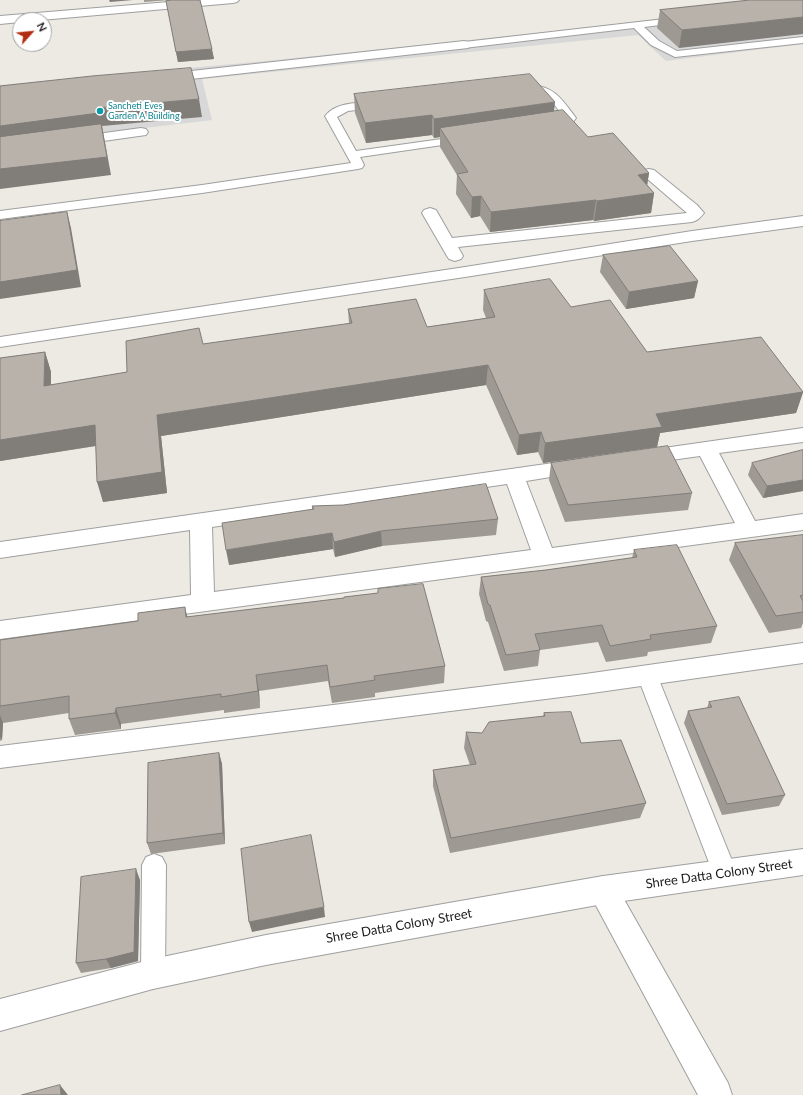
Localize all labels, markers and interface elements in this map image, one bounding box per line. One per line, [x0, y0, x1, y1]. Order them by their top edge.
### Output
north arrow [12, 12, 52, 52]
text: N [35, 20, 50, 34]
place label: Sancheti Eves Garden A Building [108, 101, 180, 122]
marker: Sancheti Eves Garden A Building [95, 106, 105, 116]
street label: Shree Datta Colony Street [645, 856, 793, 892]
street label: Shree Datta Colony Street [325, 905, 473, 947]

